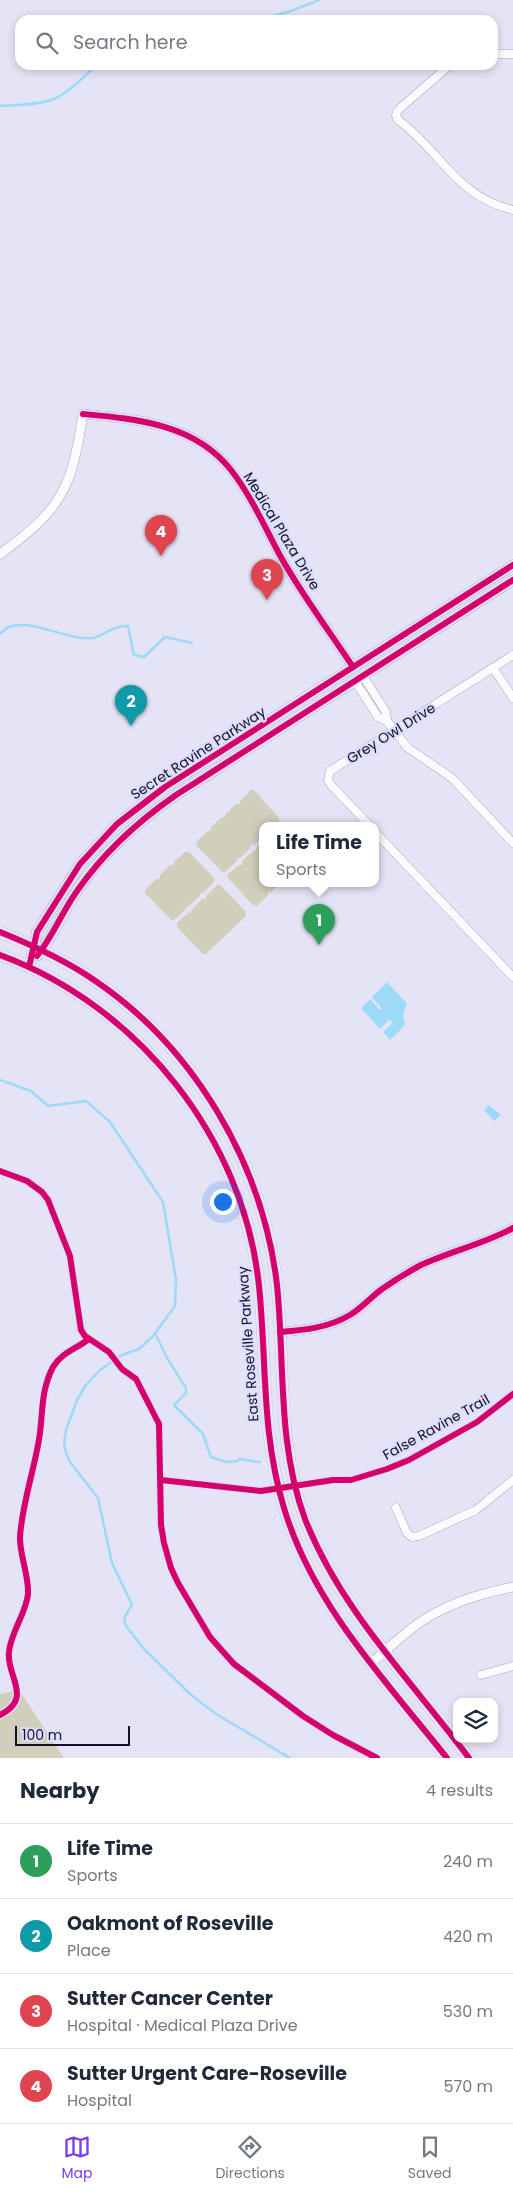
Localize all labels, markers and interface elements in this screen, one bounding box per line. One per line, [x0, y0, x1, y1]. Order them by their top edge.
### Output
search box [15, 15, 498, 70]
icon: search [33, 29, 61, 57]
text: Search here [73, 29, 187, 56]
street label: Medical Plaza Drive [239, 468, 325, 594]
pin: 4 [145, 515, 177, 556]
pin: 3 [251, 559, 283, 600]
pin: 2 [115, 685, 147, 726]
street label: Grey Owl Drive [343, 698, 439, 768]
street label: Secret Ravine Parkway [126, 702, 270, 804]
popup [259, 822, 379, 887]
text: Life Time [276, 829, 362, 856]
text: Sports [276, 858, 327, 881]
pin: 1 [303, 904, 335, 945]
your location [210, 1189, 236, 1215]
street label: East Roseville Parkway [233, 1266, 263, 1422]
street label: False Ravine Trail [379, 1389, 493, 1465]
map controls [453, 1698, 498, 1743]
button: layers [453, 1698, 498, 1743]
scale bar [15, 1723, 130, 1746]
text: 100 m [22, 1725, 62, 1745]
text: Nearby [20, 1776, 100, 1805]
text: 4 results [426, 1779, 493, 1802]
text: Life Time [67, 1835, 153, 1862]
text: 1 [33, 1850, 39, 1873]
text: 240 m [443, 1850, 493, 1873]
text: Sports [67, 1864, 118, 1887]
text: Oakmont of Roseville [67, 1910, 274, 1937]
text: 2 [31, 1925, 41, 1948]
text: 420 m [443, 1925, 493, 1948]
text: Place [67, 1939, 111, 1962]
text: Sutter Cancer Center [67, 1985, 273, 2012]
text: 3 [31, 2000, 41, 2023]
text: 530 m [443, 2000, 493, 2023]
text: Hospital · Medical Plaza Drive [67, 2014, 298, 2037]
text: Sutter Urgent Care-Roseville [67, 2060, 347, 2087]
text: 4 [31, 2075, 41, 2098]
text: 570 m [443, 2075, 493, 2098]
text: Hospital [67, 2089, 132, 2112]
tab: Map [61, 2133, 92, 2184]
tab: Directions [215, 2133, 285, 2184]
tab: Saved [408, 2133, 452, 2184]

